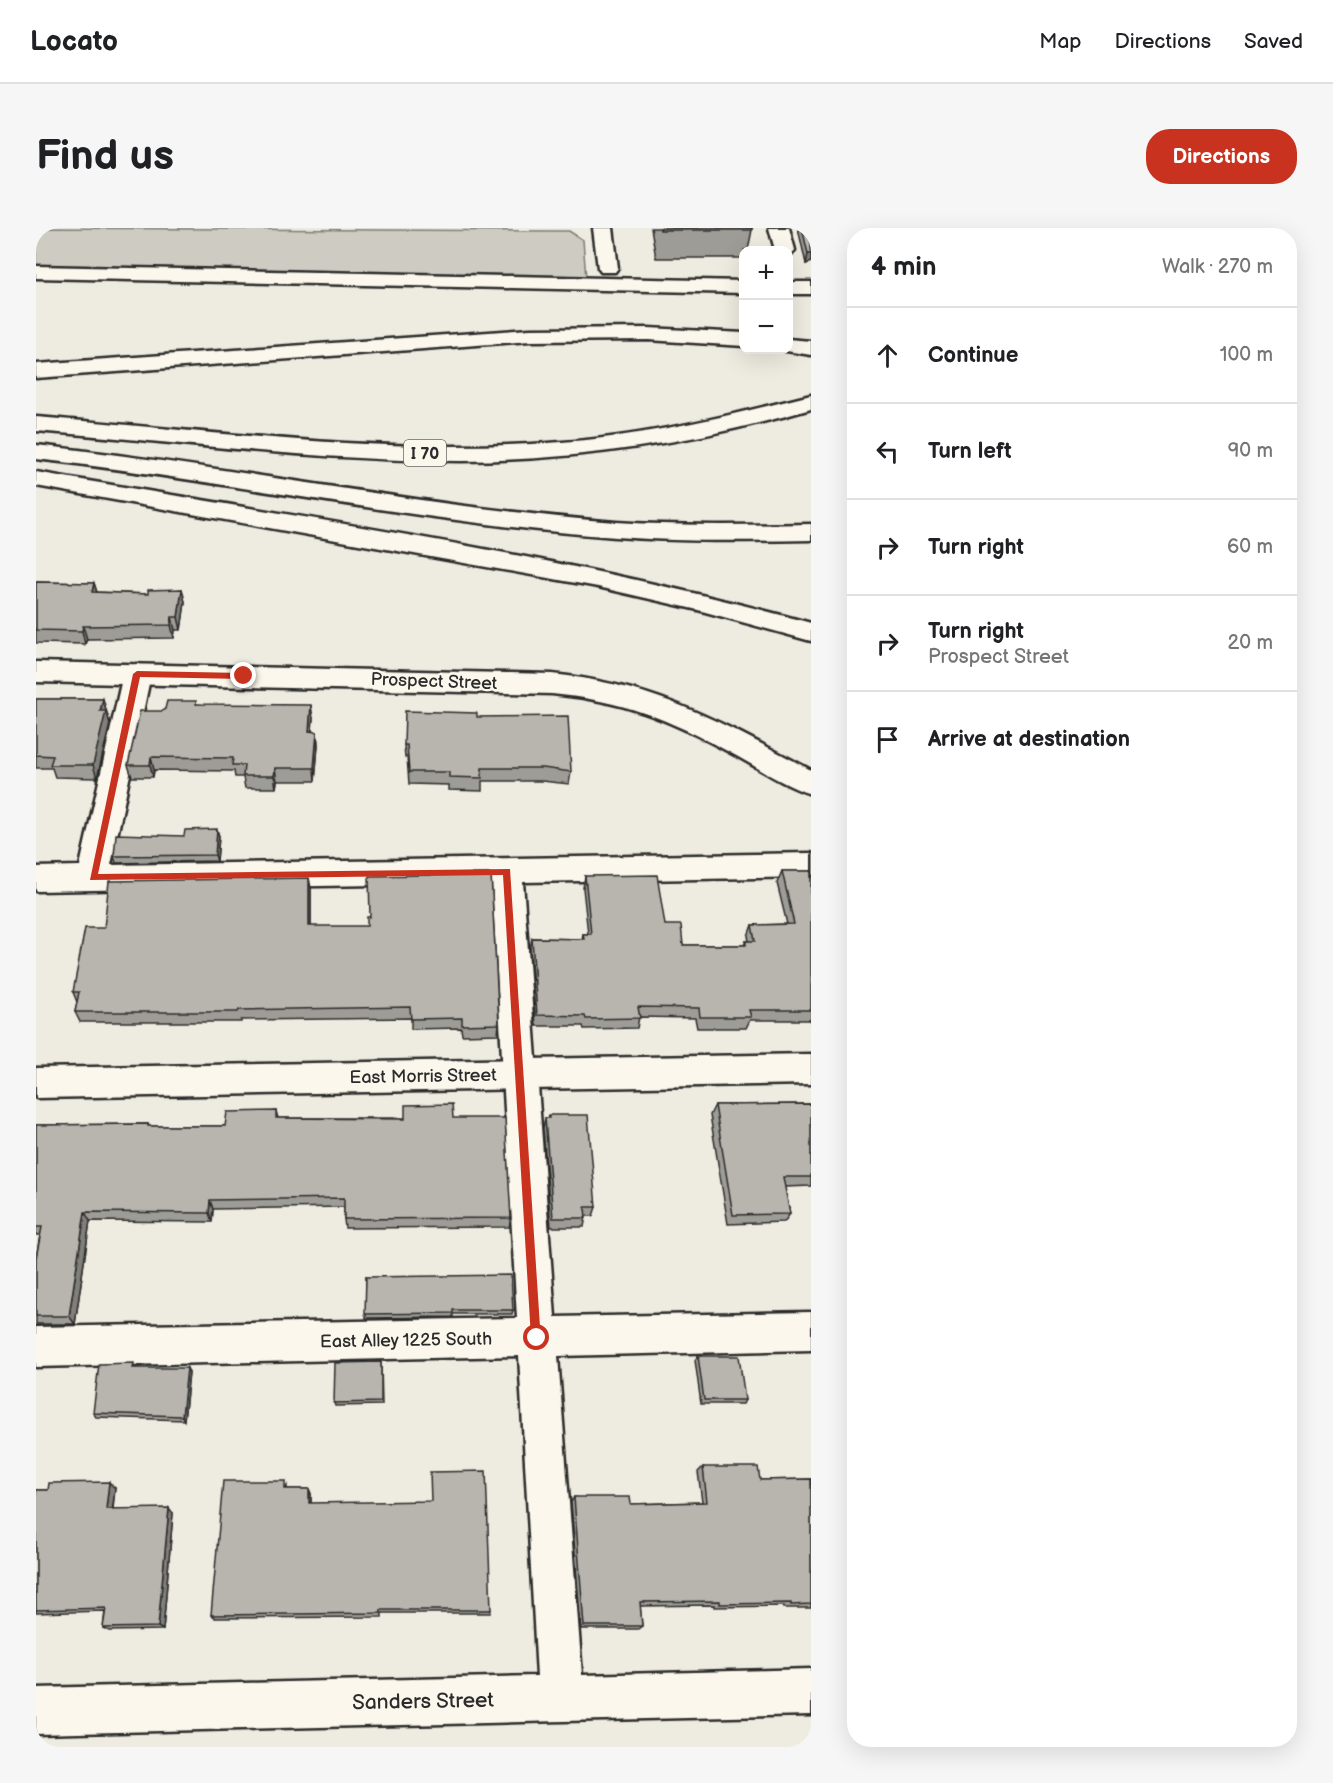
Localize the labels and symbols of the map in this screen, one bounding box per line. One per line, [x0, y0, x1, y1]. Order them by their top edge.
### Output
road number: I 70 [404, 440, 446, 466]
route end [230, 662, 256, 688]
street label: Prospect Street [370, 669, 498, 694]
street label: East Morris Street [349, 1065, 497, 1088]
route start [523, 1324, 549, 1350]
street label: East Alley 1225 South [320, 1328, 492, 1352]
street label: Sanders Street [352, 1688, 495, 1715]

